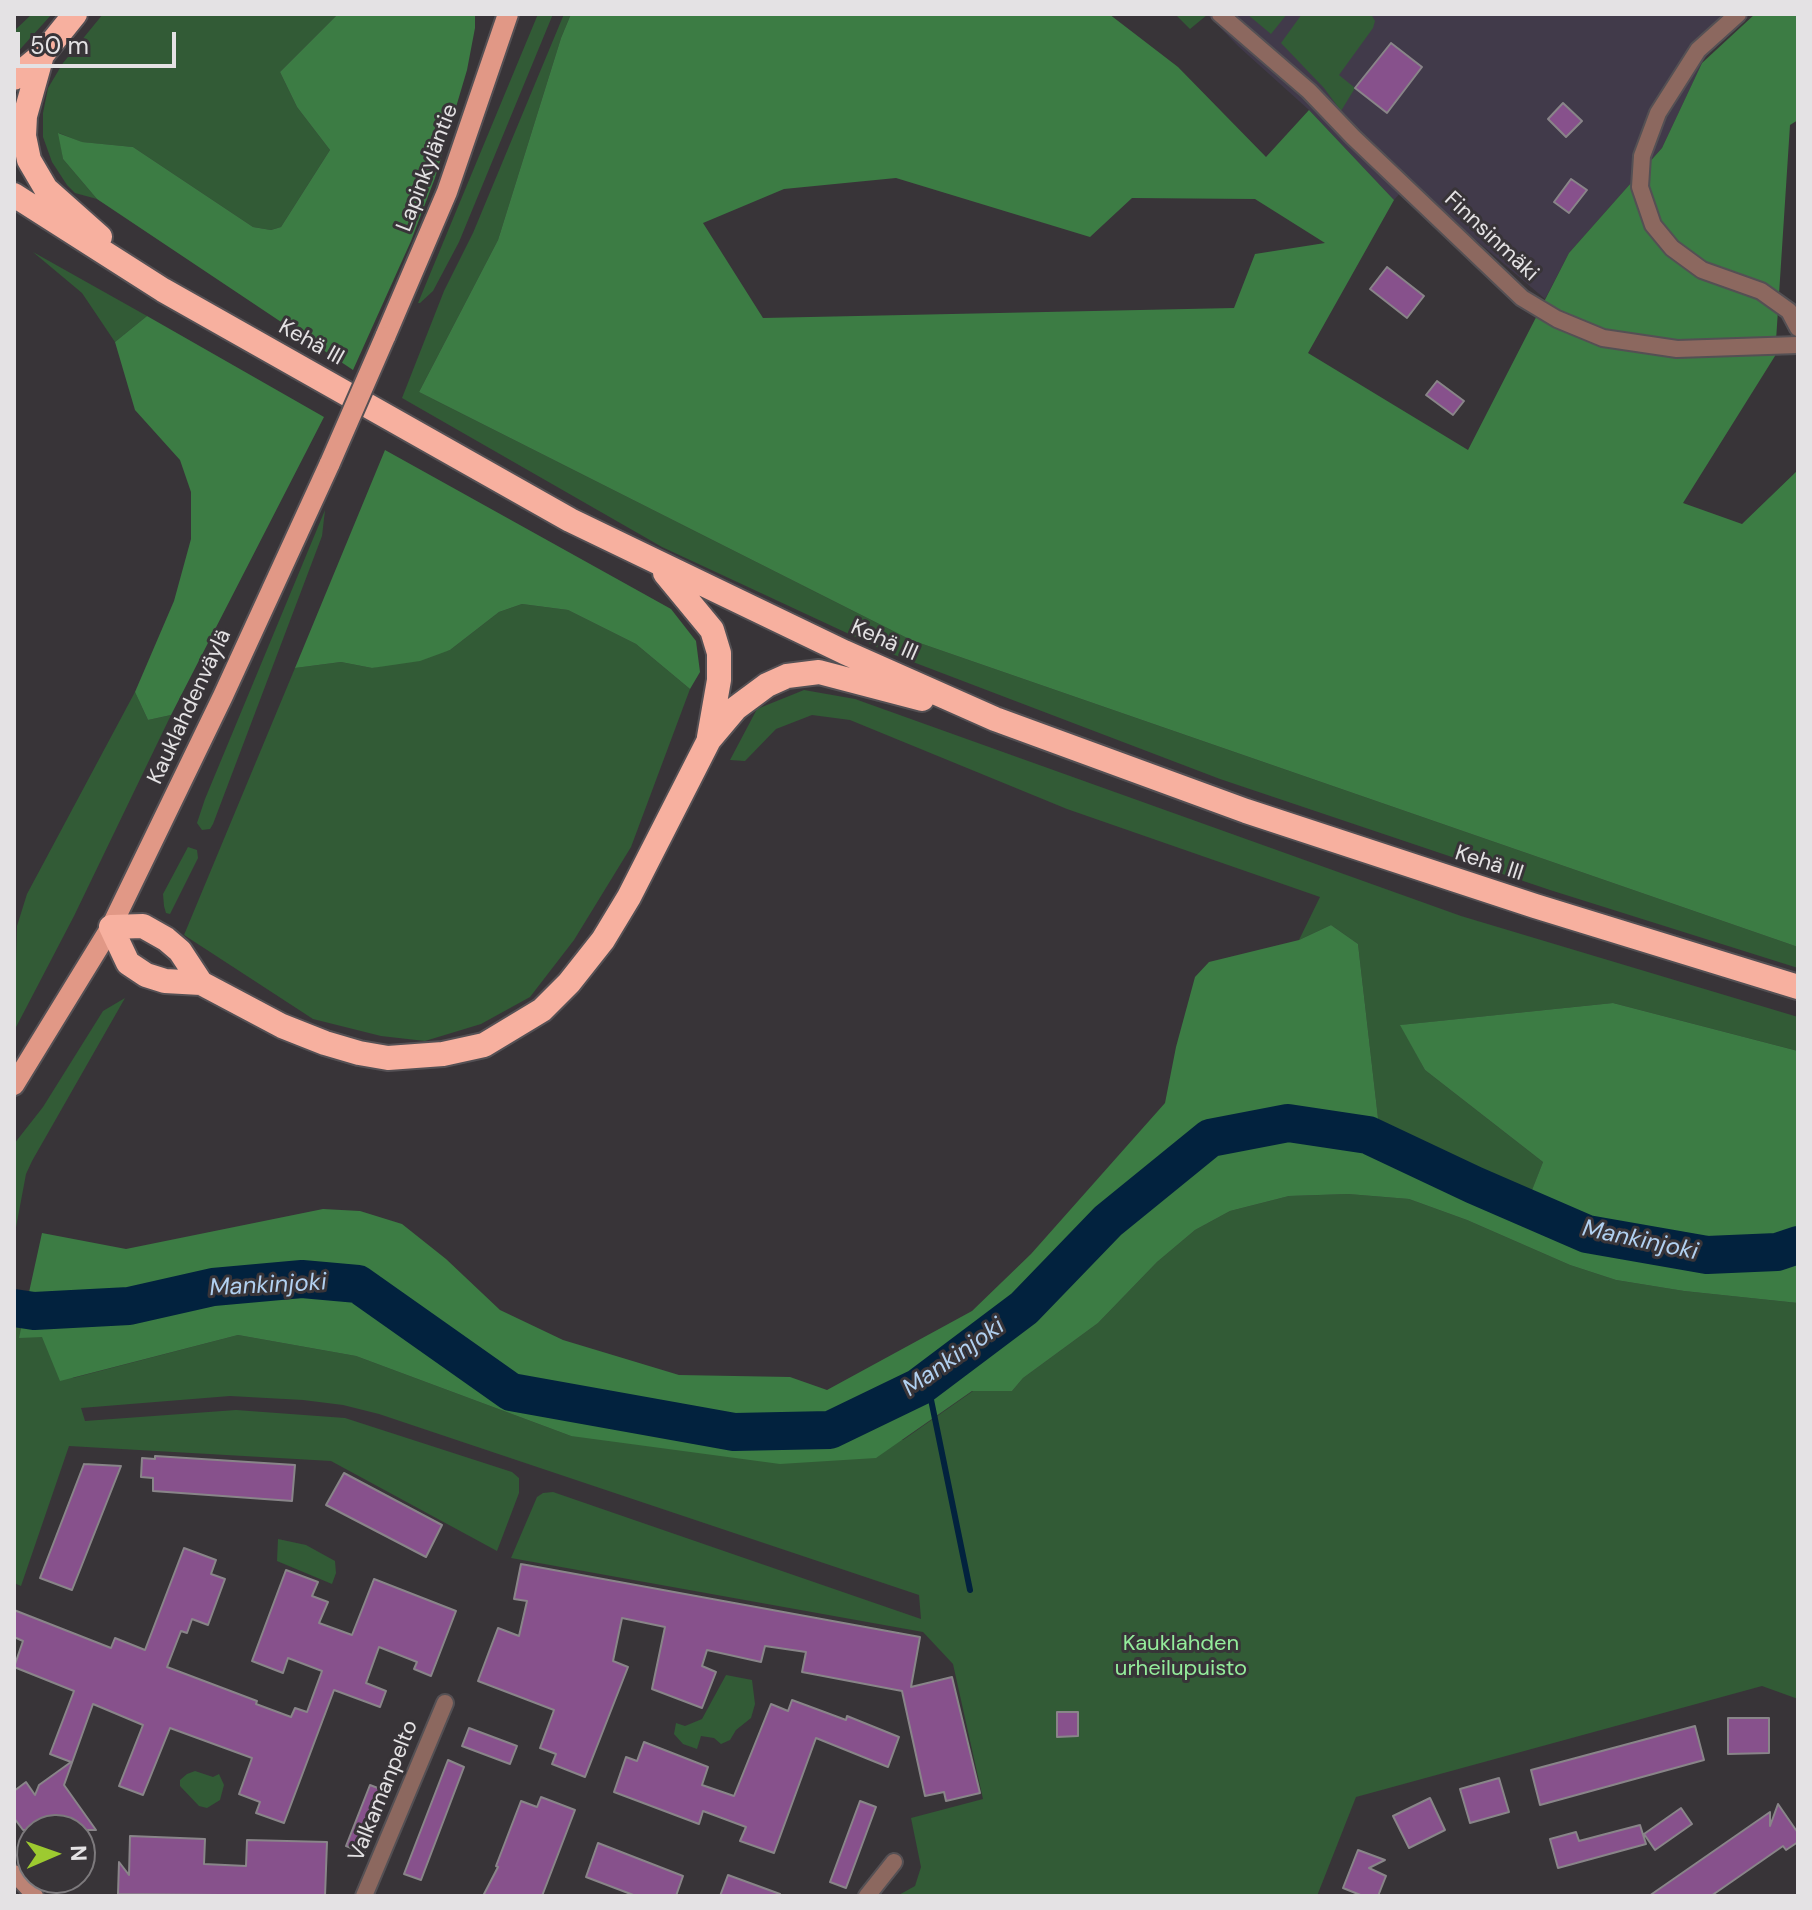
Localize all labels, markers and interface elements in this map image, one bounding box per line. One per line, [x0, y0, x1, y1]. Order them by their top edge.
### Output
scale bar [20, 16, 180, 66]
text: 50 m [30, 30, 89, 61]
street label: Lapinkyläntie [392, 101, 464, 235]
street label: Finnsinmäki [1438, 187, 1544, 287]
street label: Kehä III [274, 314, 348, 372]
street label: Kehä III [846, 615, 922, 667]
street label: Kauklahdenväylä [143, 625, 237, 789]
street label: Kehä III [1451, 841, 1527, 887]
water label: Mankinjoki [1580, 1215, 1700, 1267]
water label: Mankinjoki [209, 1269, 327, 1303]
water label: Mankinjoki [898, 1313, 1010, 1403]
park label: Kauklahden urheilupuisto [1115, 1631, 1247, 1682]
street label: Valkamanpelto [344, 1716, 424, 1866]
north arrow [16, 1814, 96, 1894]
text: N [64, 1845, 93, 1862]

